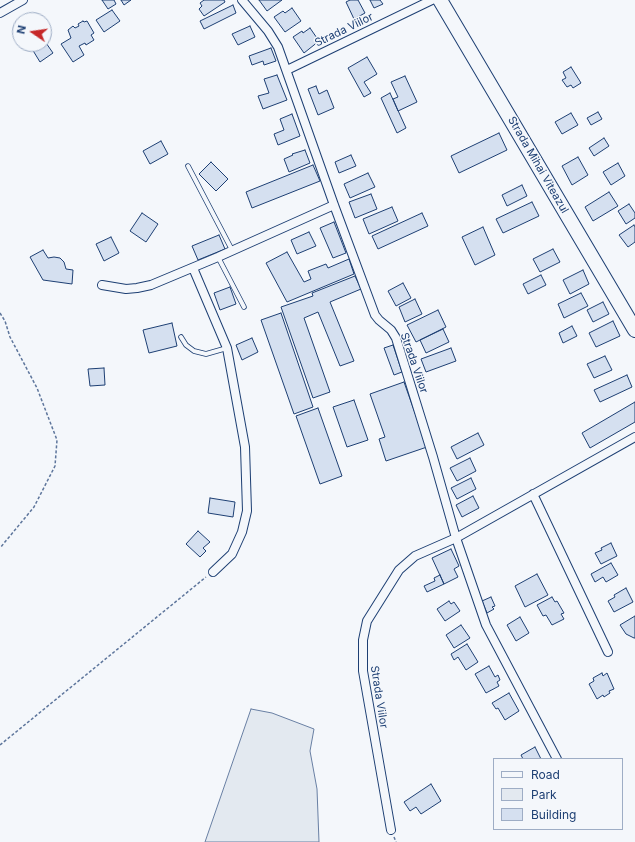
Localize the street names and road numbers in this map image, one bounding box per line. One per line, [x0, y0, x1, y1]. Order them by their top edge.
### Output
street label: Strada Viilor [313, 10, 375, 50]
street label: Strada Mihai Viteazul [505, 114, 571, 216]
street label: Strada Viilor [397, 331, 431, 395]
street label: Strada Viilor [368, 665, 390, 729]

